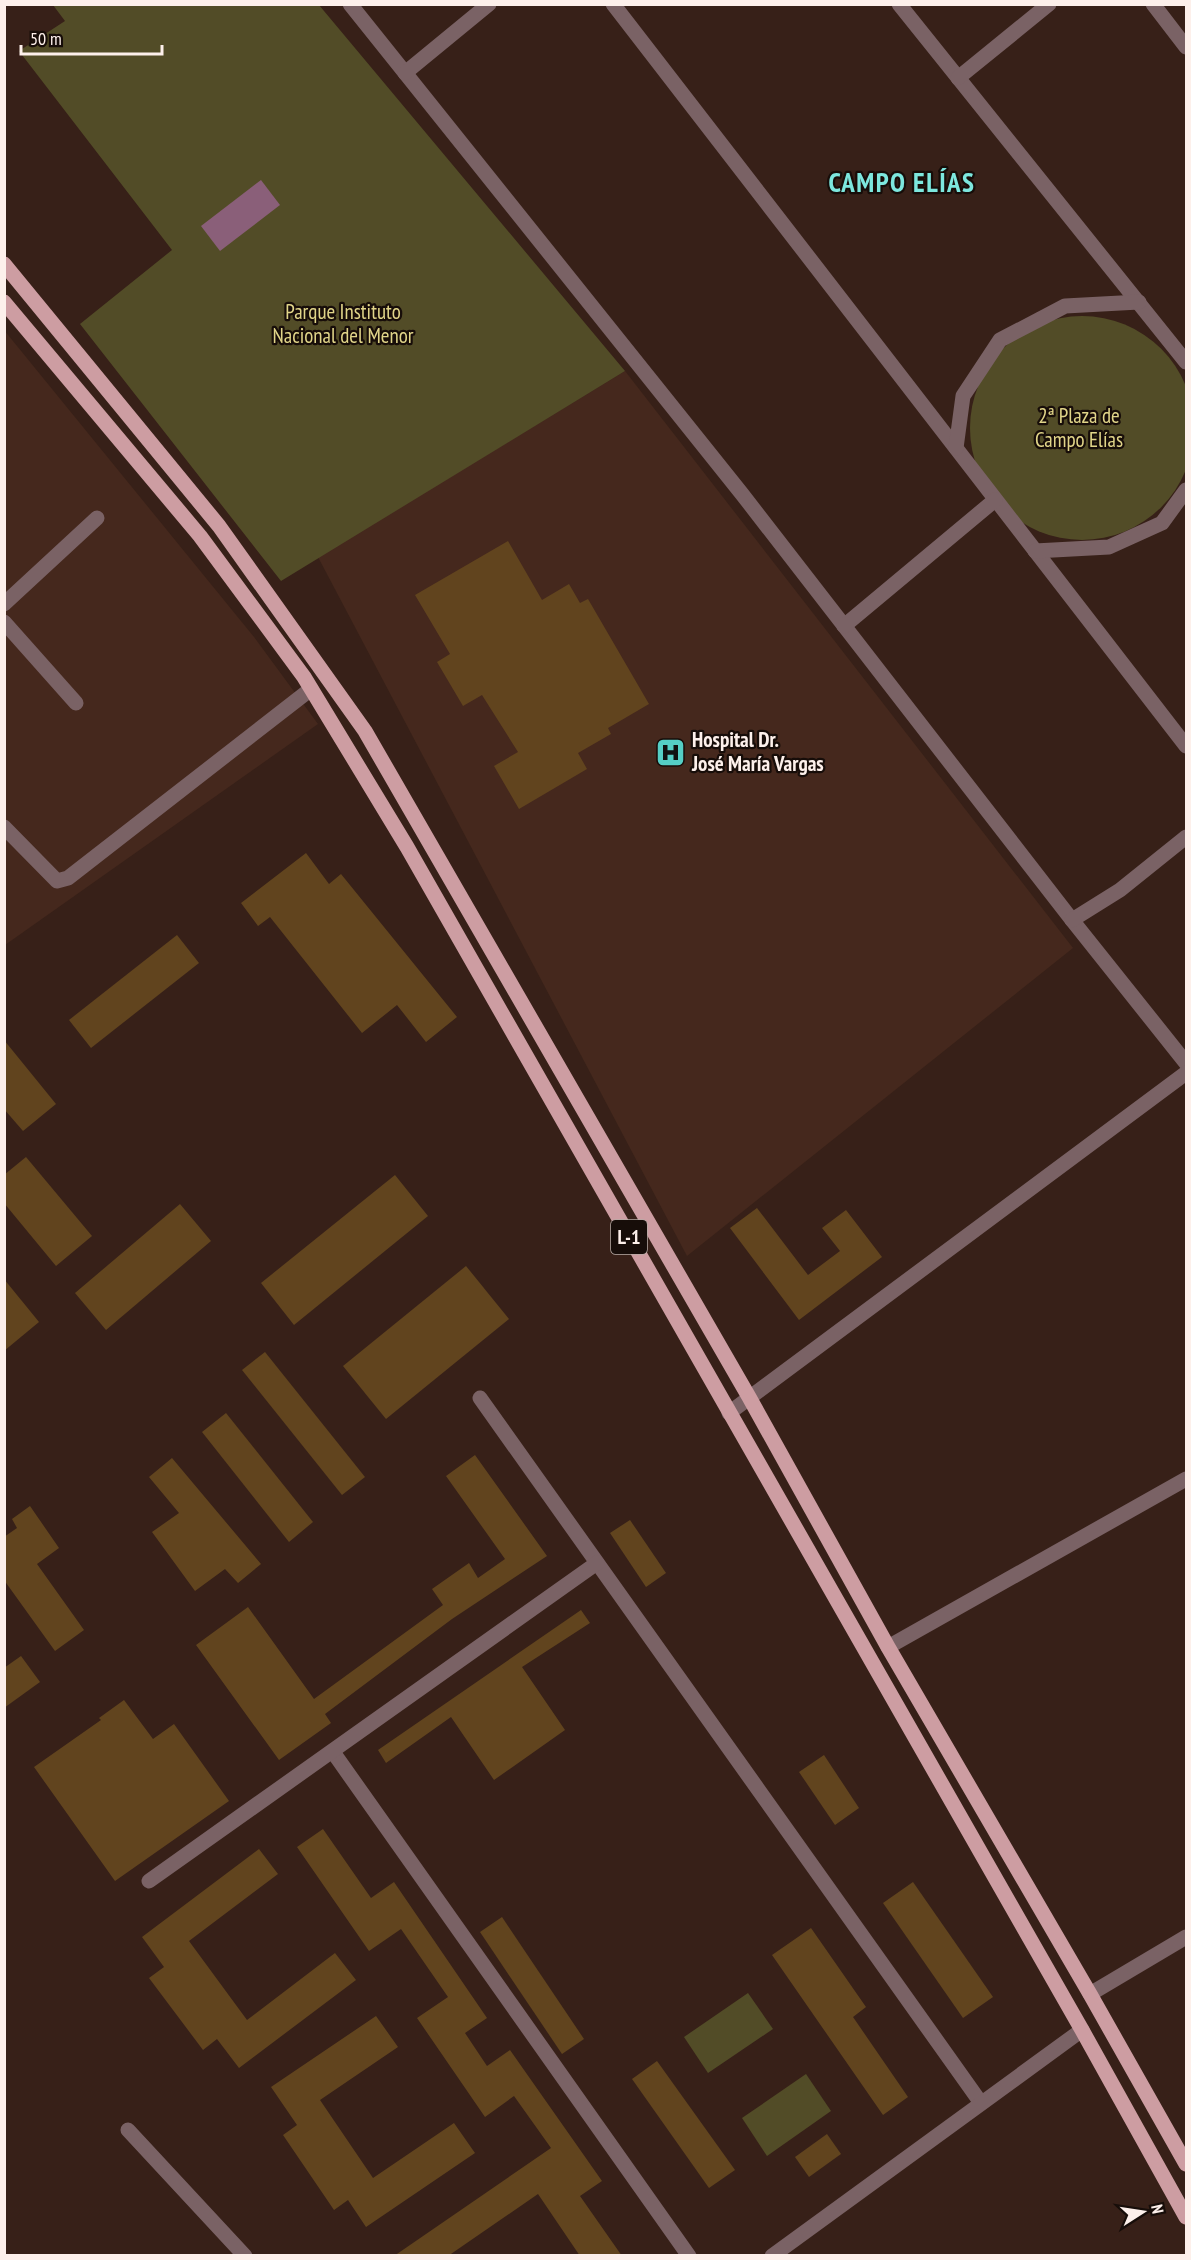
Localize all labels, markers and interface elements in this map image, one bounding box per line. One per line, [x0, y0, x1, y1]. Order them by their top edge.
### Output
scale bar [21, 18, 162, 56]
text: 50 m [30, 27, 62, 50]
district label: CAMPO ELÍAS [829, 165, 975, 199]
park label: Parque Instituto Nacional del Menor [273, 298, 414, 349]
park label: 2ª Plaza de Campo Elías [1035, 402, 1123, 453]
place label: Hospital Dr. José María Vargas [691, 726, 824, 777]
hospital icon: Hospital Dr. José María Vargas [655, 736, 687, 768]
road number: L-1 [611, 1220, 647, 1254]
north arrow [1113, 2182, 1173, 2242]
text: N [1147, 2203, 1168, 2215]

